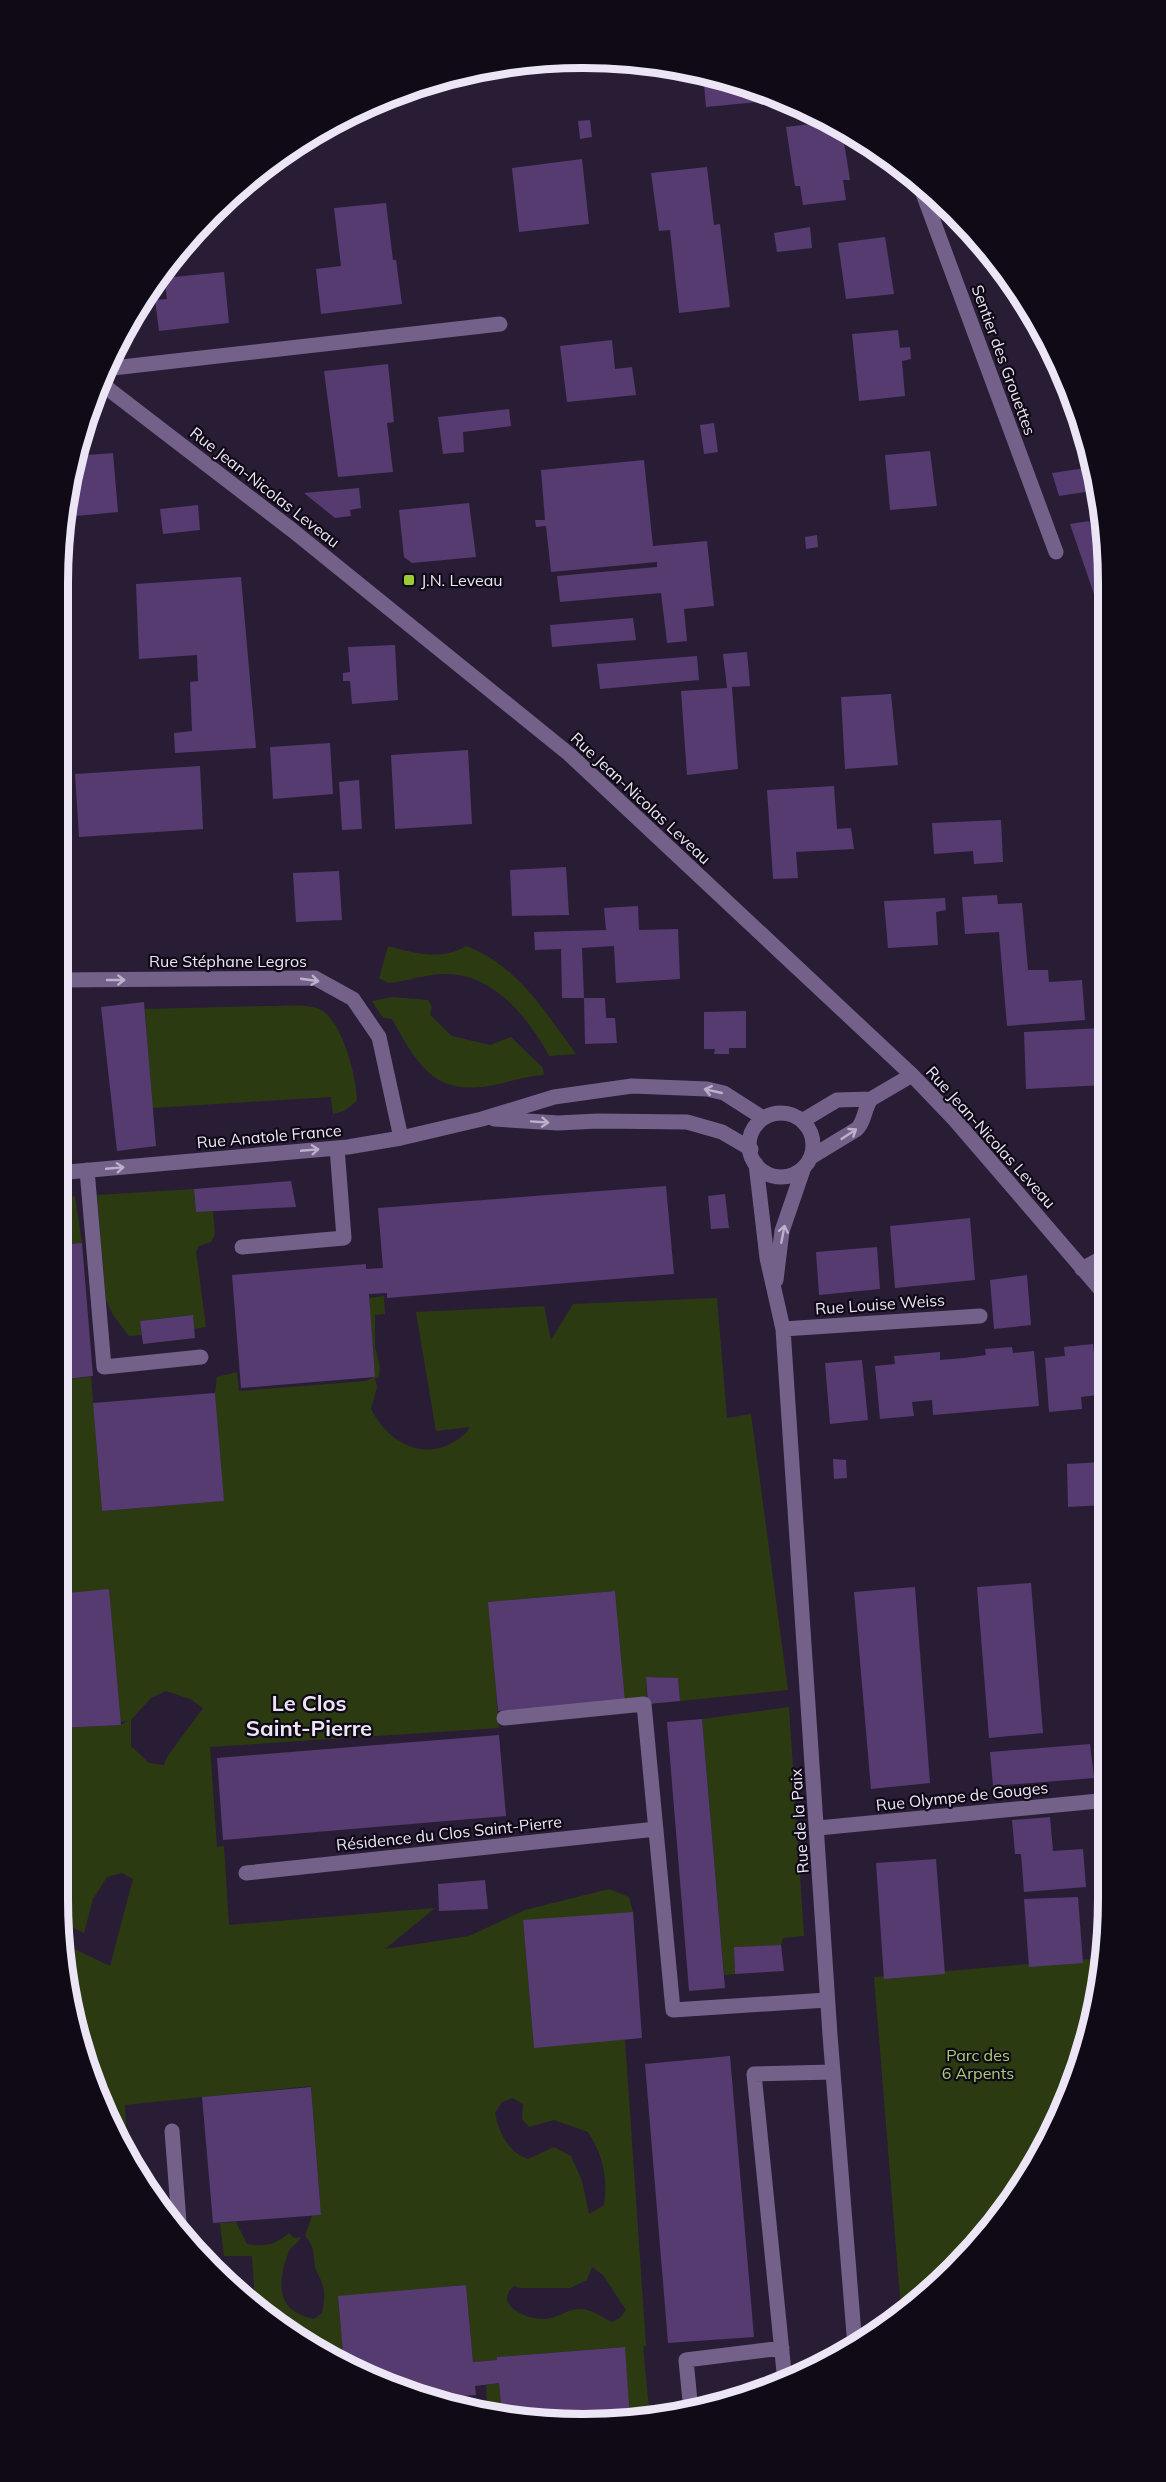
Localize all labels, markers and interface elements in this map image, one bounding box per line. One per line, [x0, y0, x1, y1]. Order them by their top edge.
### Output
street label: Sentier des Grouettes [967, 282, 1041, 438]
street label: Rue Jean-Nicolas Leveau [186, 422, 344, 552]
place label: J.N. Leveau [421, 570, 503, 590]
marker: J.N. Leveau [402, 573, 416, 587]
street label: Rue Jean-Nicolas Leveau [567, 728, 715, 868]
street label: Rue Stéphane Legros [149, 951, 307, 971]
one-way arrow [105, 974, 125, 986]
one-way arrow [300, 974, 319, 985]
street label: Rue Jean-Nicolas Leveau [922, 1062, 1060, 1212]
one-way arrow [703, 1084, 722, 1096]
one-way arrow [530, 1117, 550, 1128]
street label: Rue Anatole France [196, 1120, 342, 1152]
one-way arrow [840, 1128, 857, 1140]
one-way arrow [299, 1144, 319, 1155]
one-way arrow [105, 1162, 125, 1173]
one-way arrow [777, 1225, 788, 1245]
street label: Rue Louise Weiss [814, 1289, 946, 1319]
district label: Le Clos Saint-Pierre [246, 1689, 372, 1742]
street label: Rue de la Paix [785, 1767, 813, 1874]
street label: Rue Olympe de Gouges [875, 1777, 1049, 1815]
street label: Résidence du Clos Saint-Pierre [335, 1811, 563, 1855]
park label: Parc des 6 Arpents [942, 2045, 1014, 2083]

